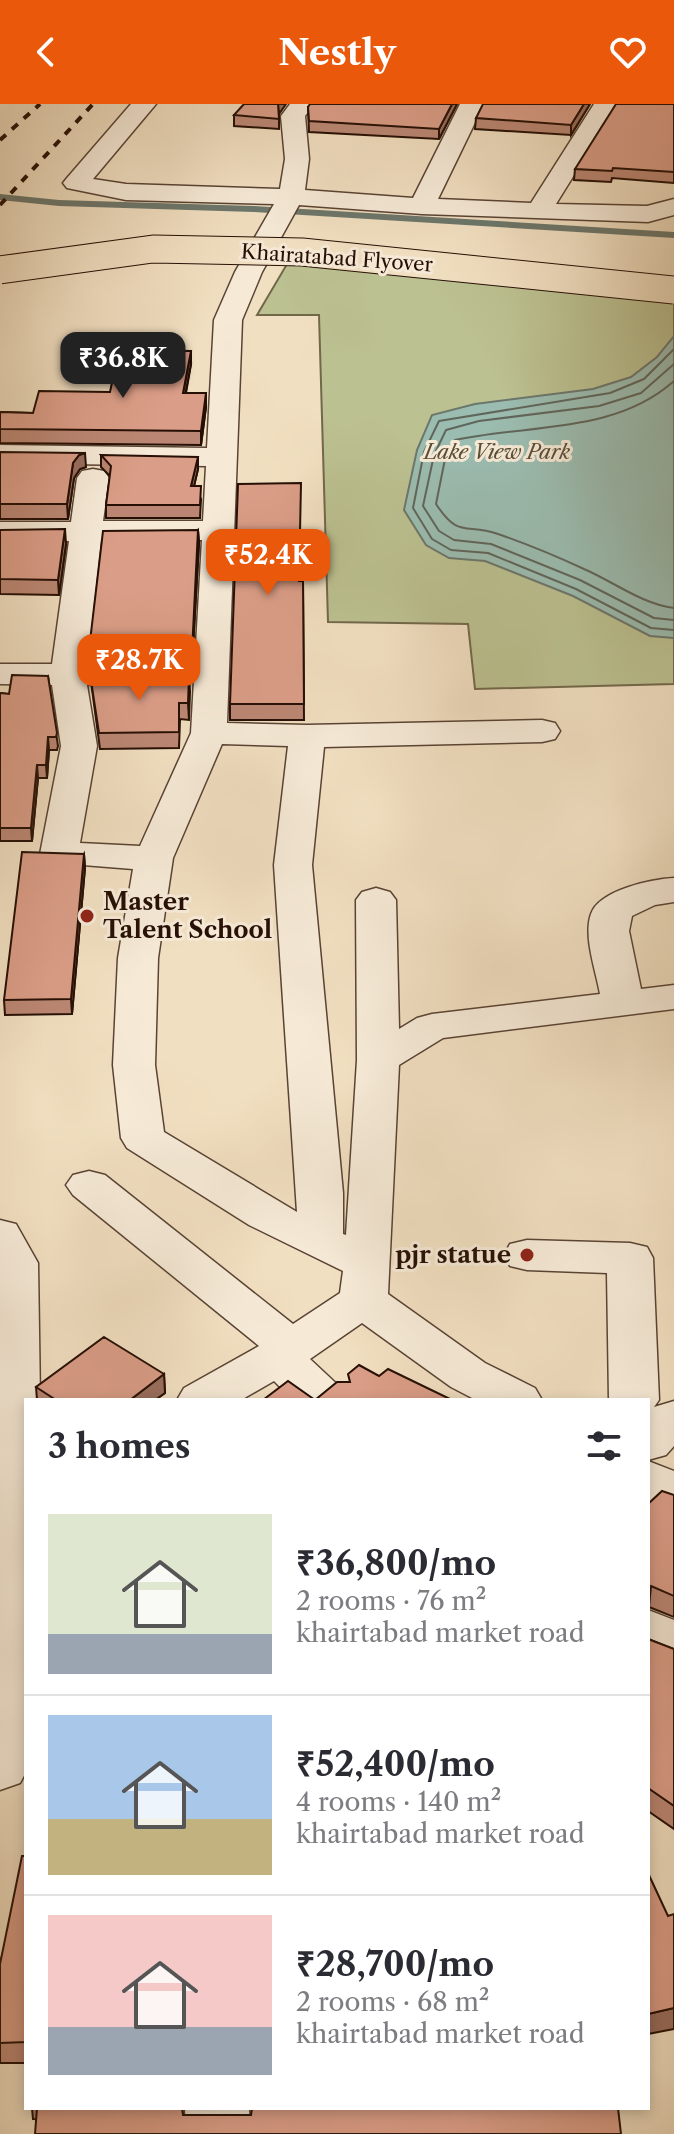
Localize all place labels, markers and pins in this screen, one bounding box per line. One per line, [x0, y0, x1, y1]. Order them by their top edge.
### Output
pin: ₹36.8K [58, 332, 188, 400]
pin: ₹52.4K [203, 529, 333, 597]
pin: ₹28.7K [74, 634, 204, 702]
place label: Master Talent School [103, 887, 272, 944]
marker: Master Talent School [78, 907, 96, 925]
place label: pjr statue [395, 1240, 511, 1269]
marker: pjr statue [518, 1246, 536, 1264]

